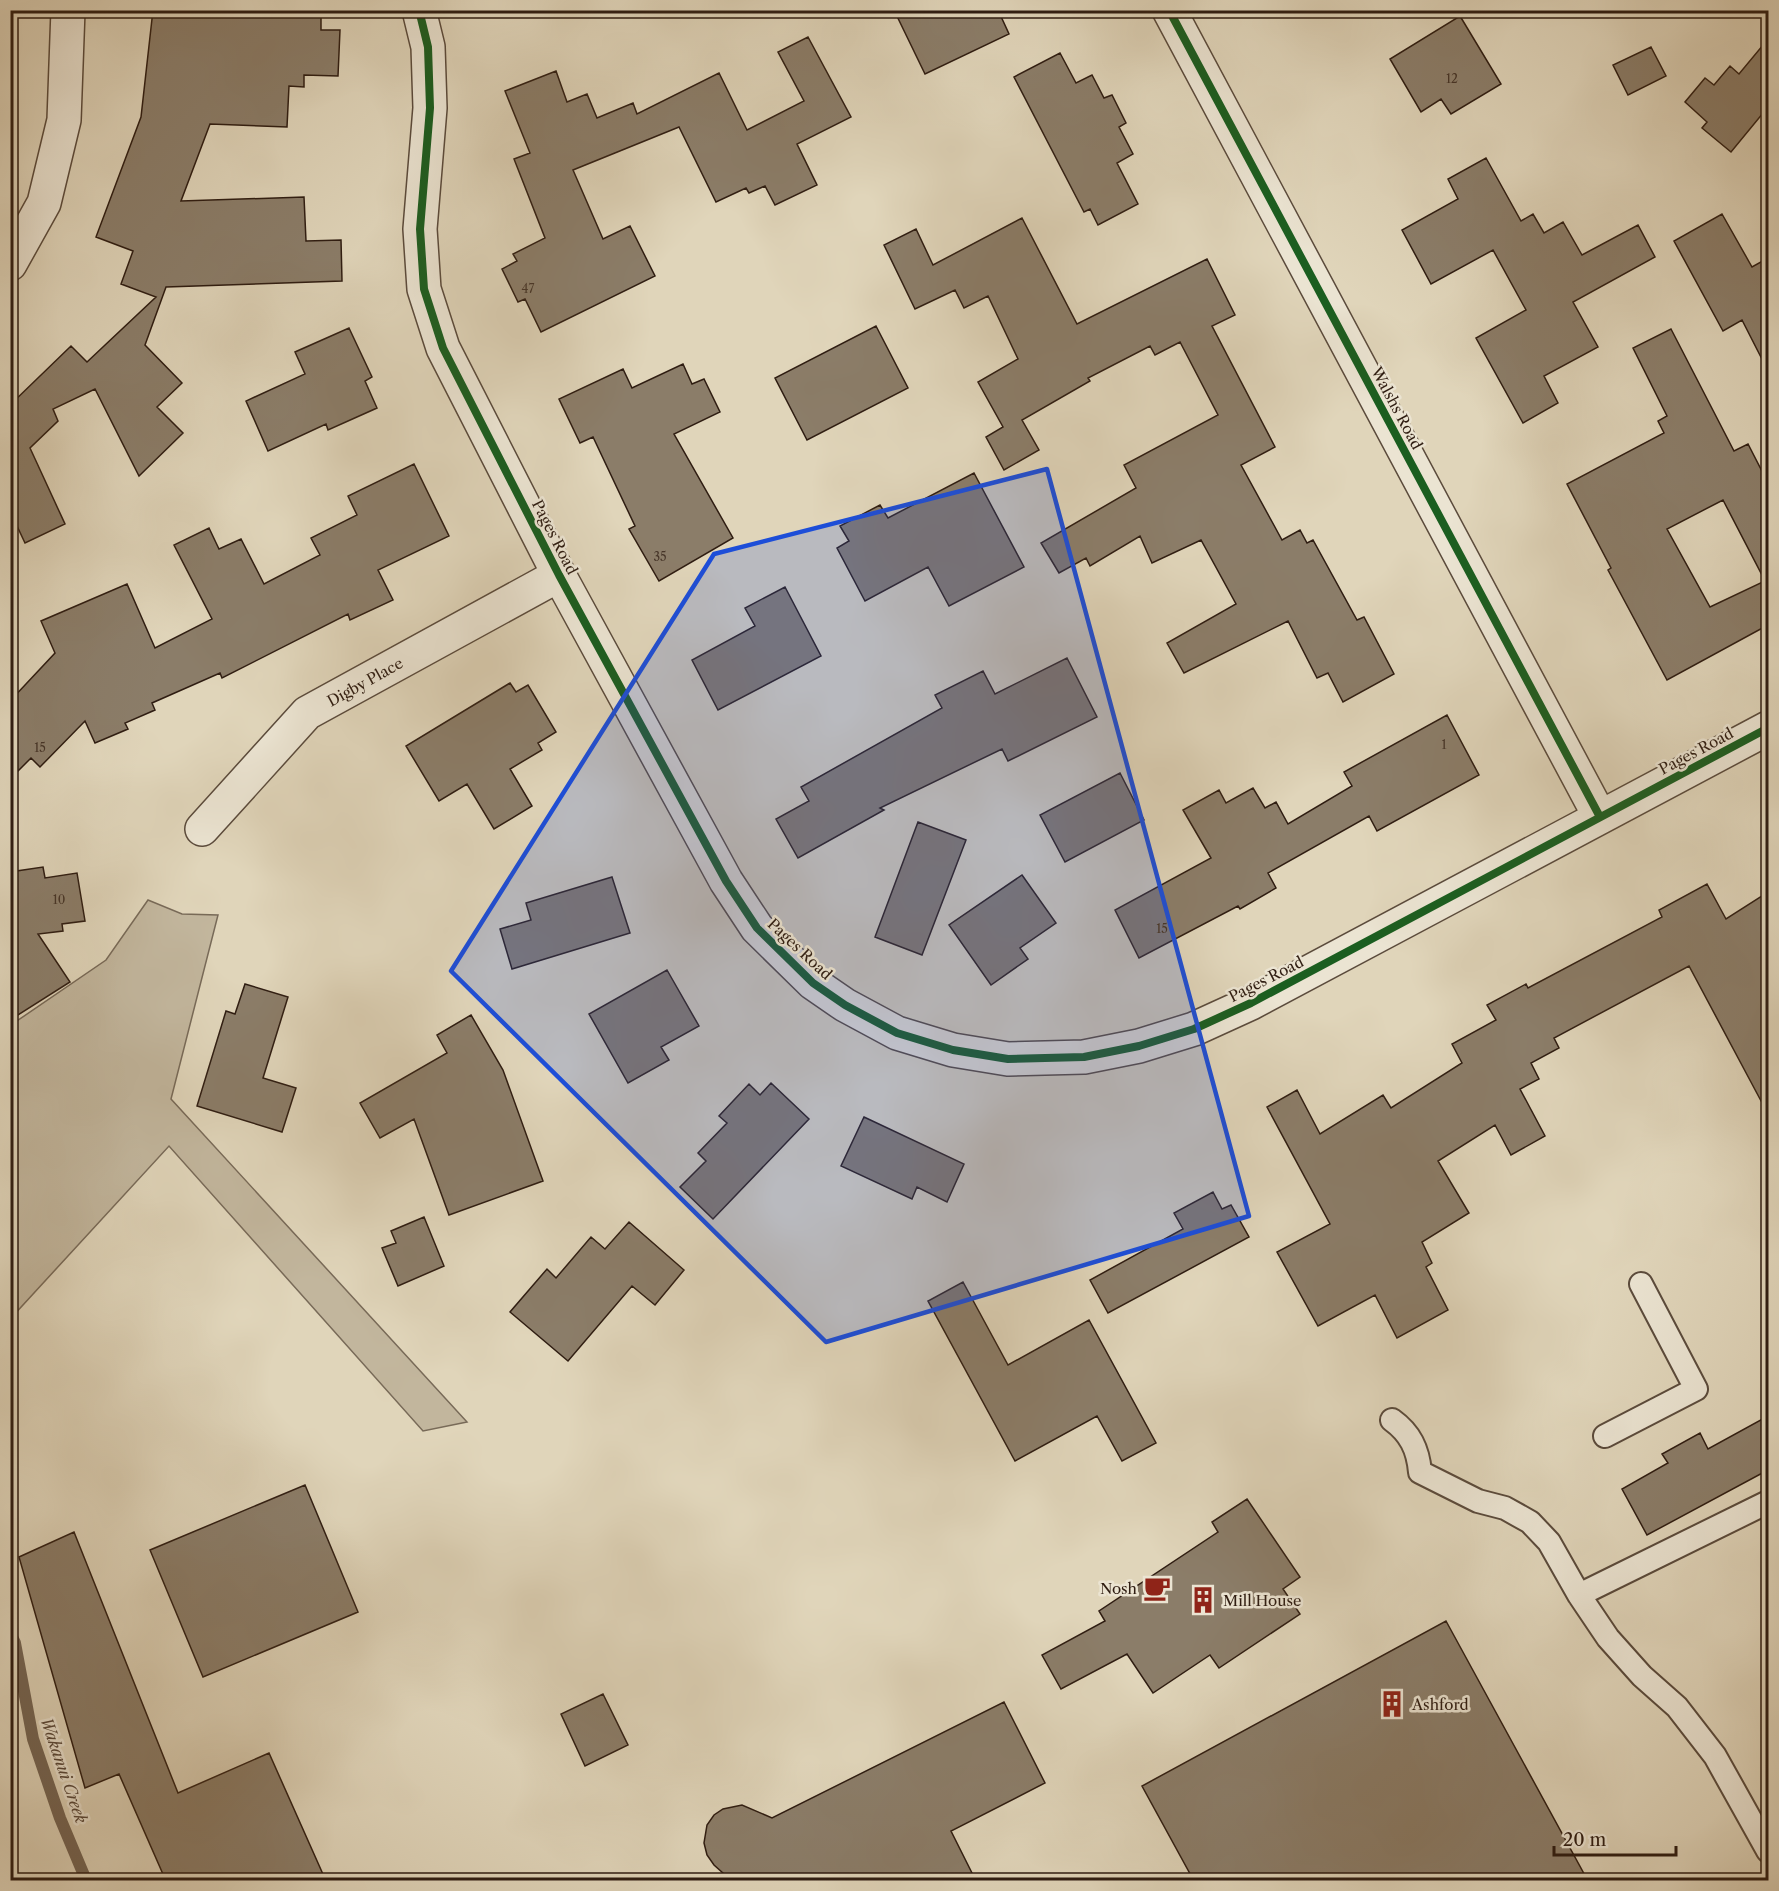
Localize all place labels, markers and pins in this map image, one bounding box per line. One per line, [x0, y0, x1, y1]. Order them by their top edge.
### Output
cafe icon: Nosh [1142, 1573, 1172, 1603]
place label: Nosh [1100, 1579, 1138, 1598]
building icon: Mill House [1188, 1585, 1218, 1615]
place label: Mill House [1223, 1591, 1301, 1610]
building icon: Ashford [1377, 1689, 1407, 1719]
place label: Ashford [1411, 1695, 1469, 1714]

